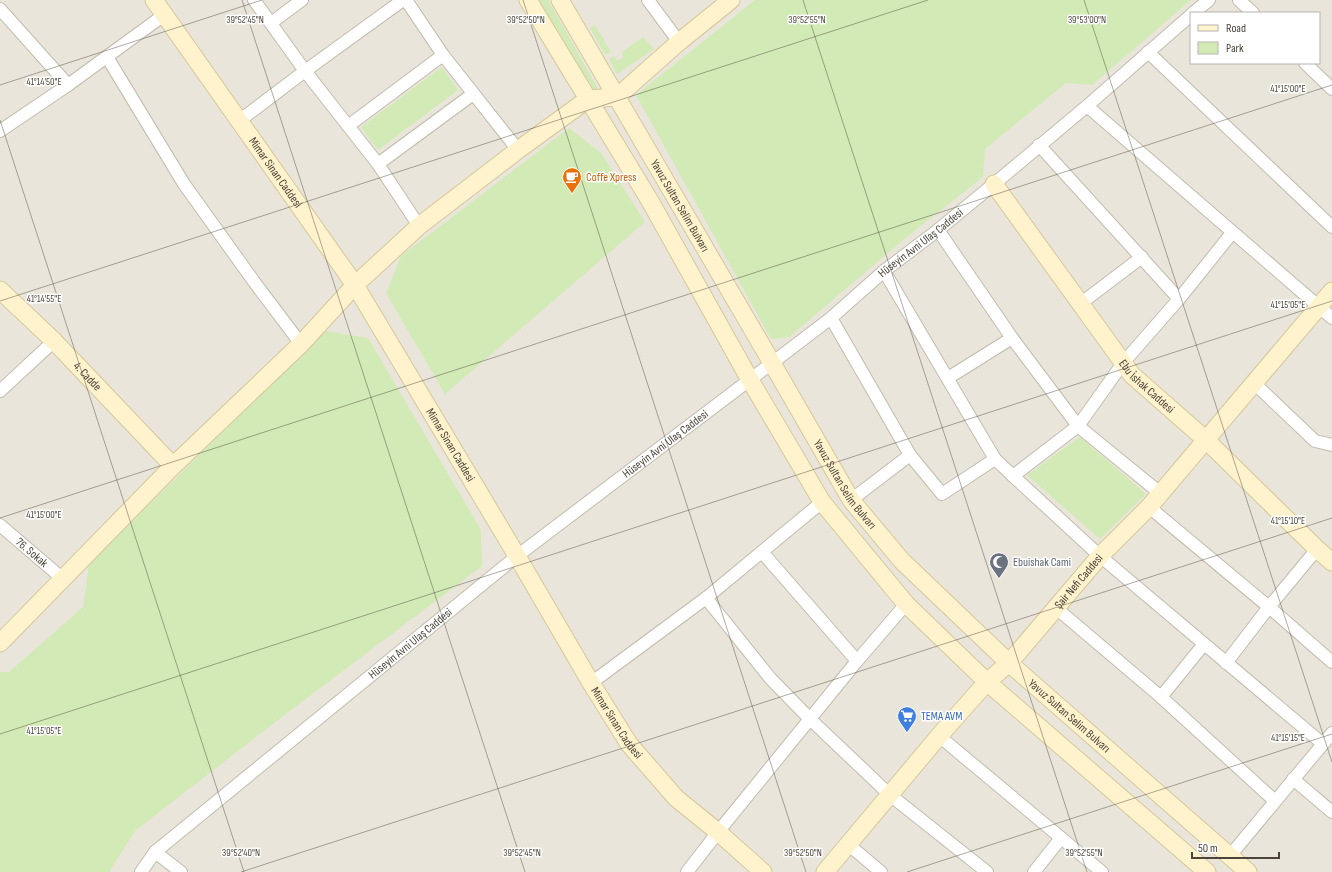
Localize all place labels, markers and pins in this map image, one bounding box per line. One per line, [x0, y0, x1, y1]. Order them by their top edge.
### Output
cafe icon: Coffe Xpress [561, 166, 583, 194]
place label: Coffe Xpress [586, 170, 637, 185]
mosque icon: Ebuishak Cami [988, 551, 1010, 579]
place label: Ebuishak Cami [1013, 555, 1071, 570]
supermarket icon: TEMA AVM [896, 705, 918, 733]
place label: TEMA AVM [921, 709, 962, 724]

